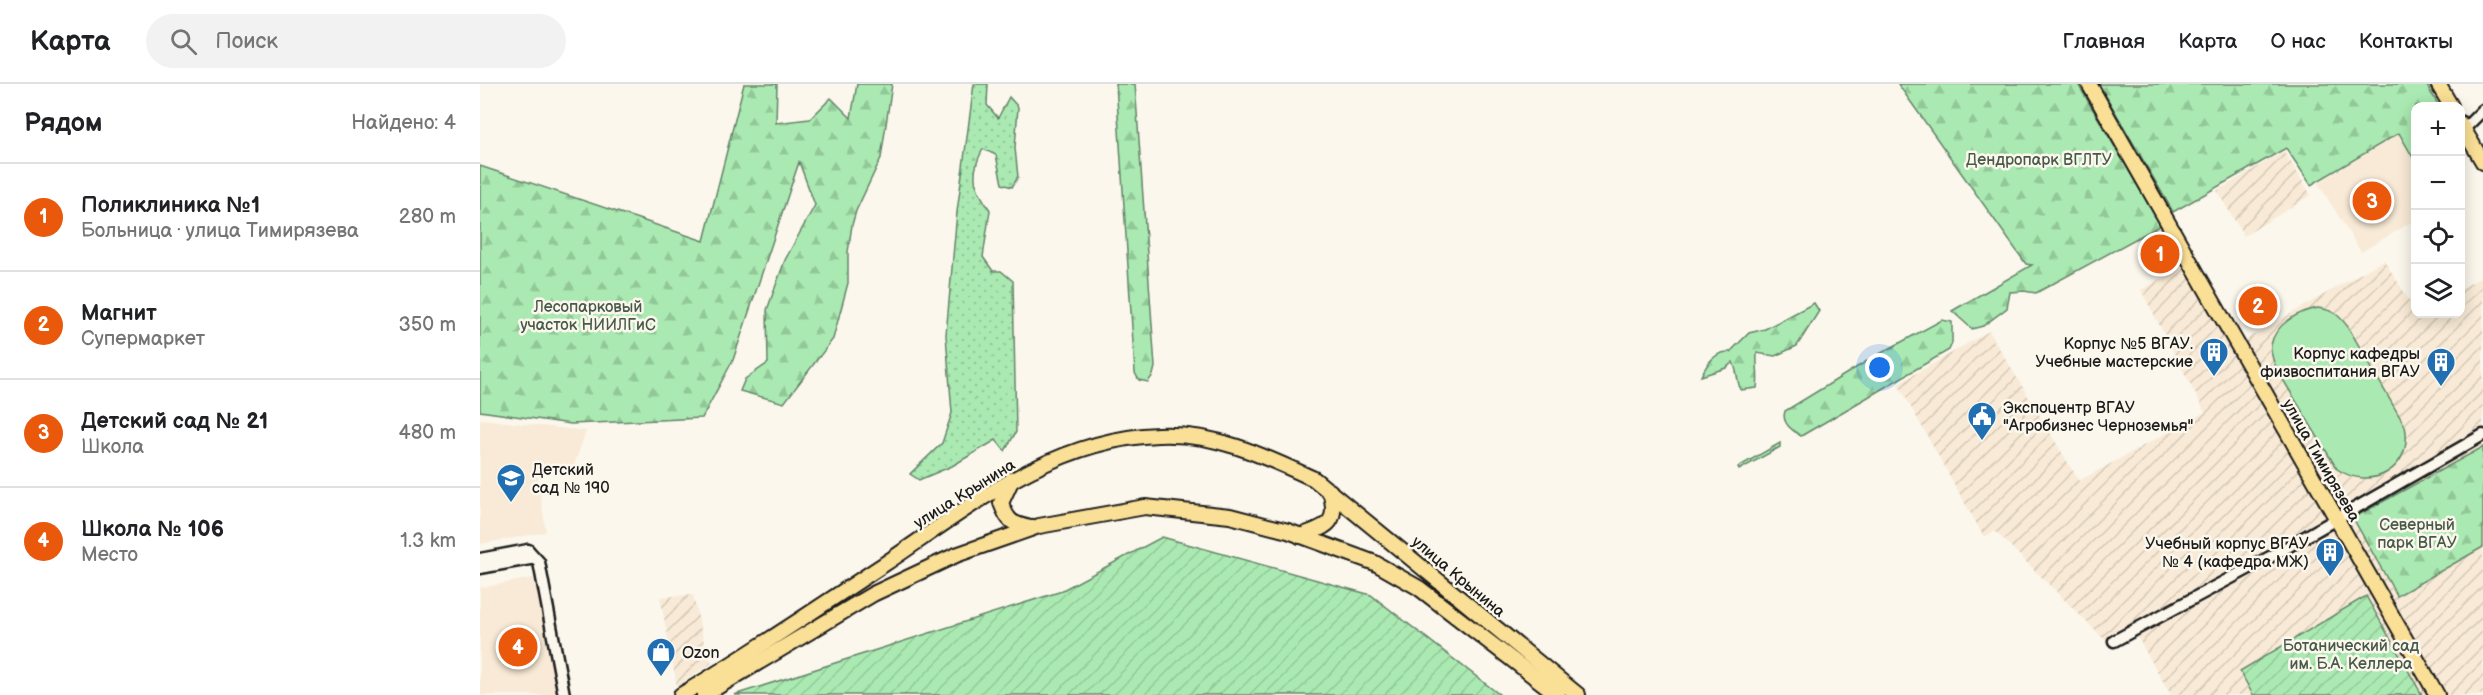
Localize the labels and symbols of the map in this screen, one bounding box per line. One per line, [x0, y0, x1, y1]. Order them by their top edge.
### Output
park label: Дендропарк ВГЛТУ [1966, 151, 2112, 170]
pin: 3 [2352, 178, 2392, 224]
pin: 1 [2140, 232, 2180, 276]
pin: 2 [2238, 284, 2278, 328]
park label: Лесопарковый участок НИИЛГиС [520, 298, 656, 335]
place label: Корпус №5 ВГАУ. Учебные мастерские [2035, 335, 2193, 372]
building icon: Корпус №5 ВГАУ. Учебные мастерские [2198, 336, 2230, 378]
place label: Корпус кафедры физвоспитания ВГАУ [2260, 345, 2420, 382]
building icon: Корпус кафедры физвоспитания ВГАУ [2425, 346, 2457, 388]
your location [1865, 353, 1894, 382]
street label: улица Тимирязева [2278, 396, 2364, 526]
place label: Экспоцентр ВГАУ "Агробизнес Черноземья" [2003, 399, 2194, 436]
public building icon: Экспоцентр ВГАУ "Агробизнес Черноземья" [1966, 400, 1998, 442]
street label: улица Крынина [911, 455, 1019, 533]
place label: Детский сад № 190 [532, 461, 610, 498]
school or university icon: Детский сад № 190 [495, 462, 527, 504]
park label: Северный парк ВГАУ [2377, 516, 2457, 553]
street label: улица Крынина [1408, 533, 1509, 622]
place label: Учебный корпус ВГАУ № 4 (кафедра МЖ) [2145, 535, 2309, 572]
building icon: Учебный корпус ВГАУ № 4 (кафедра МЖ) [2314, 536, 2346, 578]
pin: 4 [498, 624, 537, 670]
shop icon: Ozon [645, 636, 677, 678]
park label: Ботанический сад им. Б.А. Келлера [2283, 637, 2420, 674]
place label: Ozon [682, 644, 720, 663]

